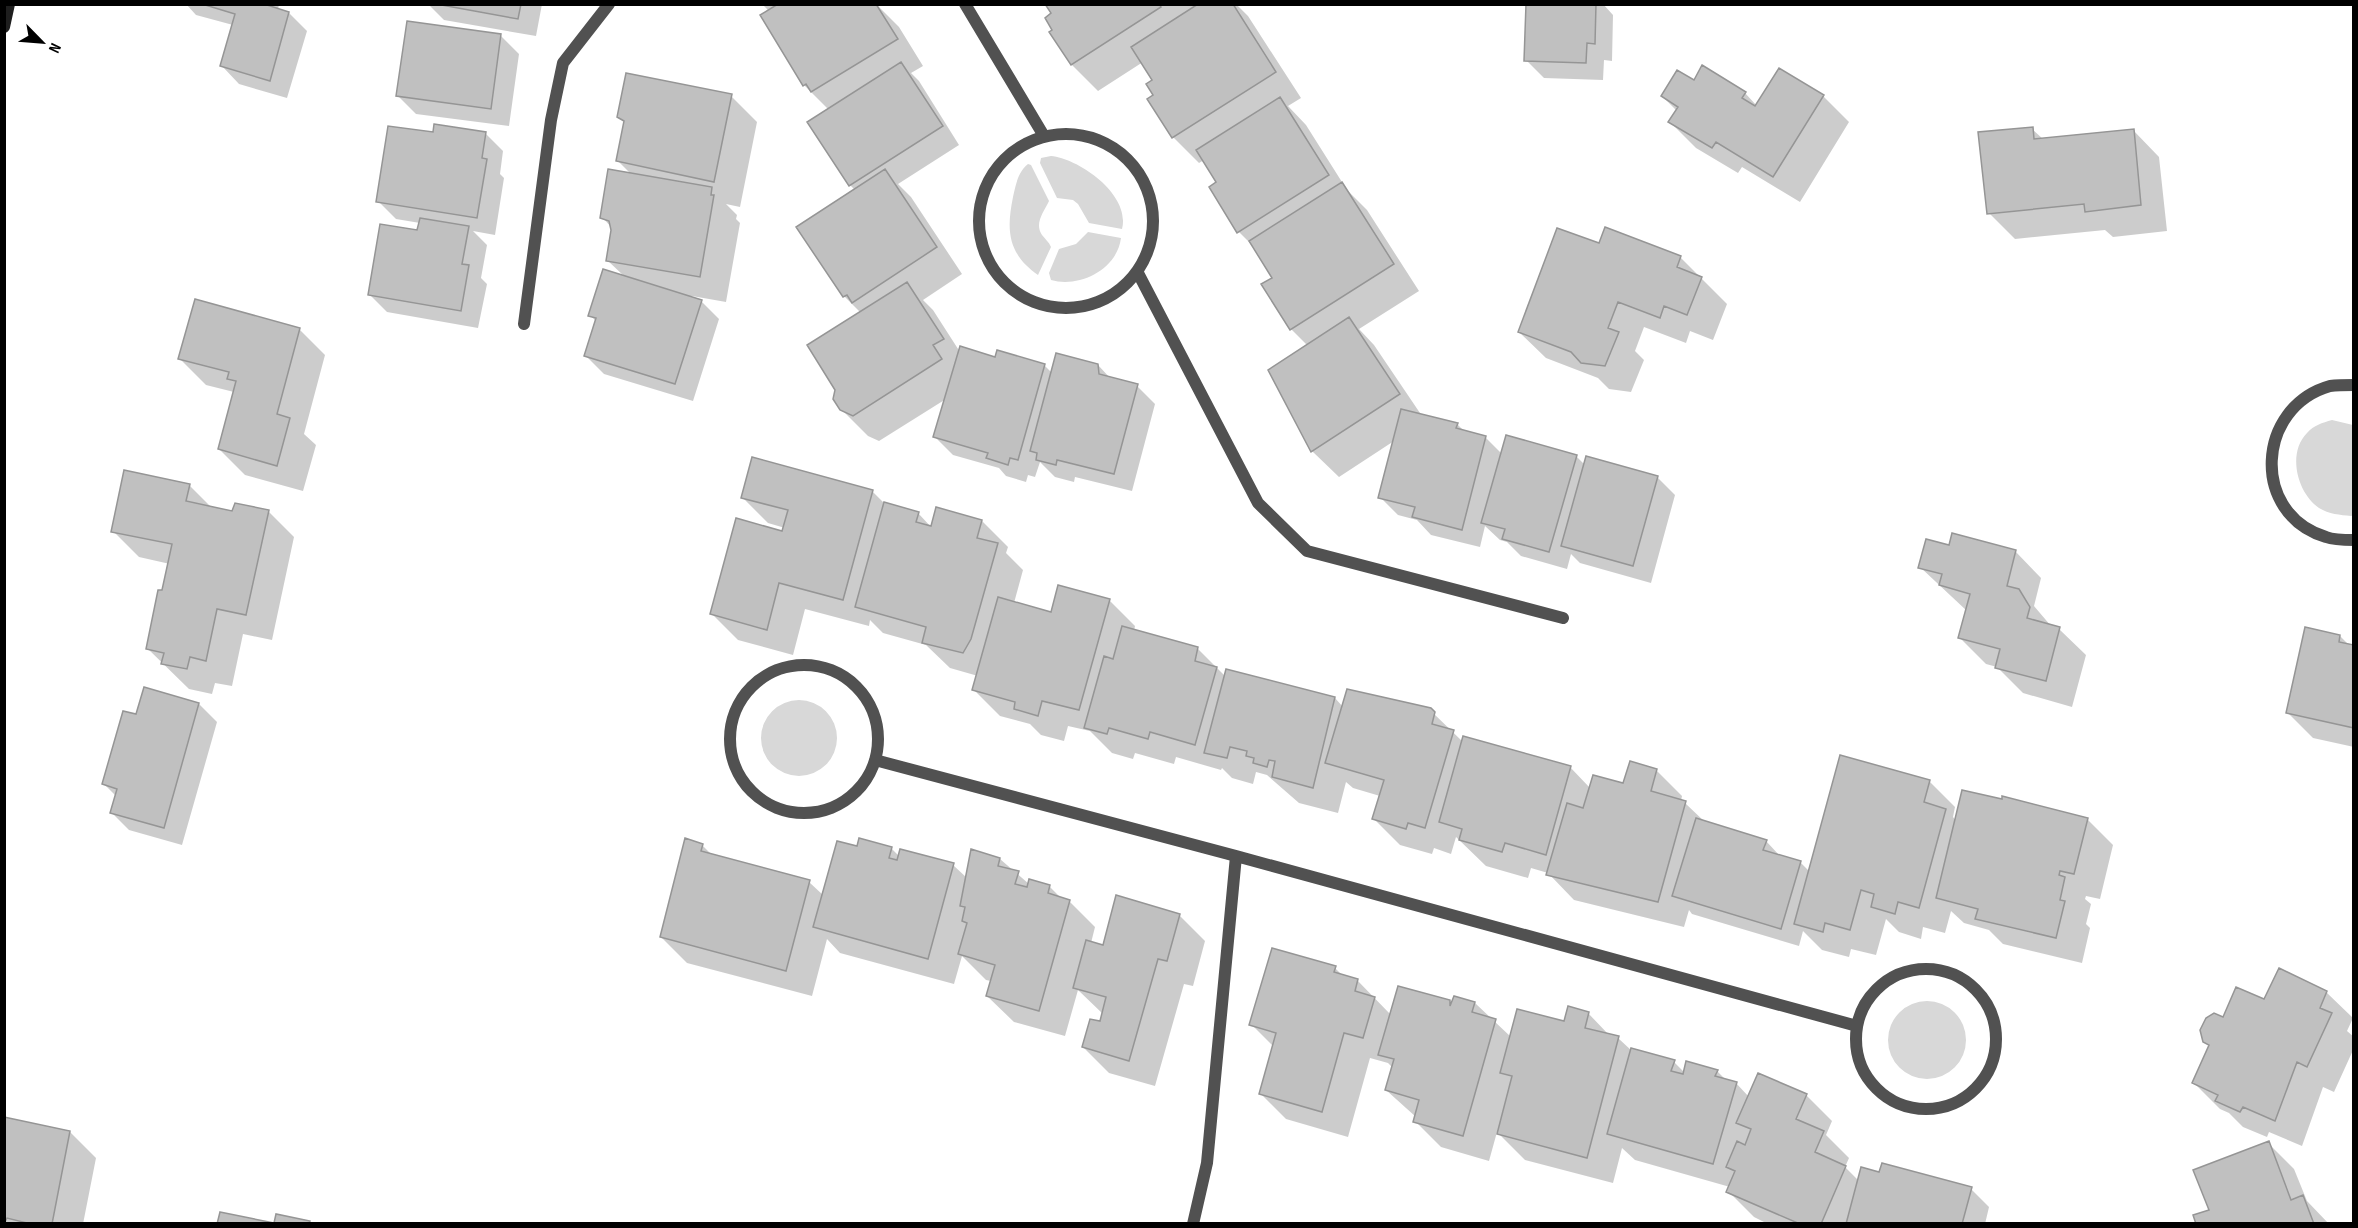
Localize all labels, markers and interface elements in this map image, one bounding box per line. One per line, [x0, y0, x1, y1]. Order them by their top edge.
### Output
north arrow [12, 12, 72, 72]
text: N [44, 40, 65, 56]

